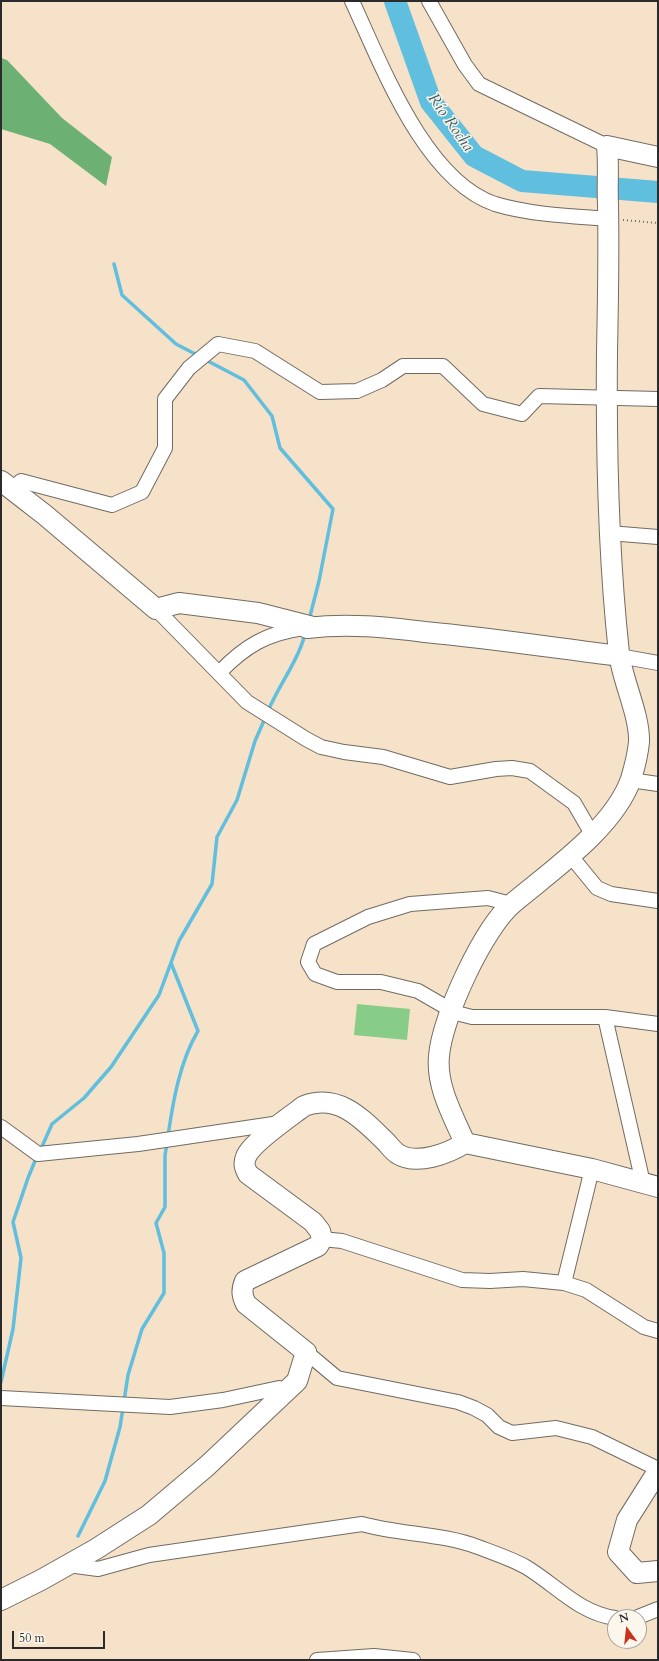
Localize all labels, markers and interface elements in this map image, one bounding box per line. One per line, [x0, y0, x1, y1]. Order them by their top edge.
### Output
water label: Río Rocha [423, 90, 477, 156]
north arrow [607, 1609, 647, 1649]
text: N [617, 1609, 631, 1626]
scale bar [14, 1623, 107, 1649]
text: 50 m [19, 1630, 45, 1646]

